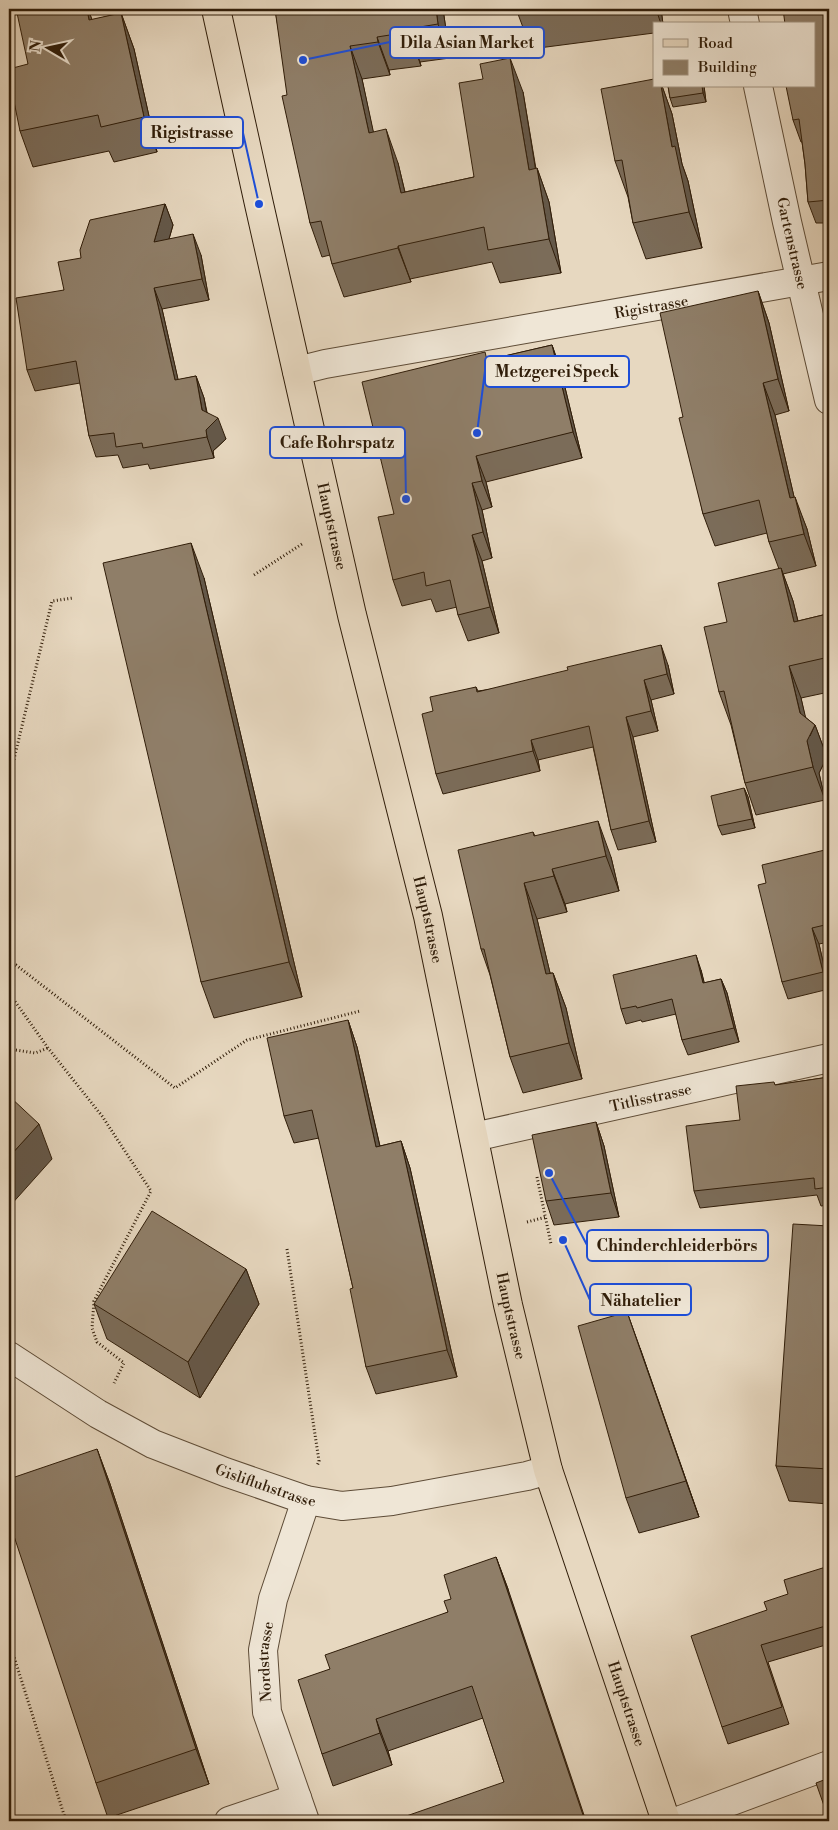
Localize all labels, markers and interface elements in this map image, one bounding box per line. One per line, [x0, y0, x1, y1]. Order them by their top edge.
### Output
north arrow [22, 22, 72, 72]
legend [653, 22, 816, 88]
callout: Dila Asian Market [390, 27, 544, 58]
text: Dila Asian Market [400, 33, 534, 53]
text: Road [698, 34, 733, 53]
text: N [26, 39, 46, 53]
text: Building [697, 58, 757, 77]
callout: Rigistrasse [141, 117, 243, 148]
text: Rigistrasse [151, 123, 234, 143]
street label: Gartenstrasse [772, 195, 812, 291]
street label: Rigistrasse [613, 291, 690, 323]
callout: Metzgerei Speck [485, 356, 629, 387]
text: Metzgerei Speck [495, 362, 620, 382]
callout: Cafe Rohrspatz [270, 427, 405, 458]
text: Cafe Rohrspatz [280, 433, 395, 453]
street label: Hauptstrasse [313, 481, 351, 572]
street label: Hauptstrasse [409, 874, 447, 965]
street label: Titlisstrasse [608, 1079, 693, 1116]
callout: Chinderchleiderbörs [587, 1230, 768, 1261]
text: Chinderchleiderbörs [597, 1236, 758, 1256]
street label: Hauptstrasse [492, 1271, 530, 1361]
callout: Nähatelier [590, 1284, 691, 1315]
text: Nähatelier [601, 1291, 681, 1311]
street label: Gislifluhstrasse [212, 1460, 317, 1511]
street label: Nordstrasse [253, 1620, 278, 1703]
street label: Hauptstrasse [603, 1659, 650, 1749]

